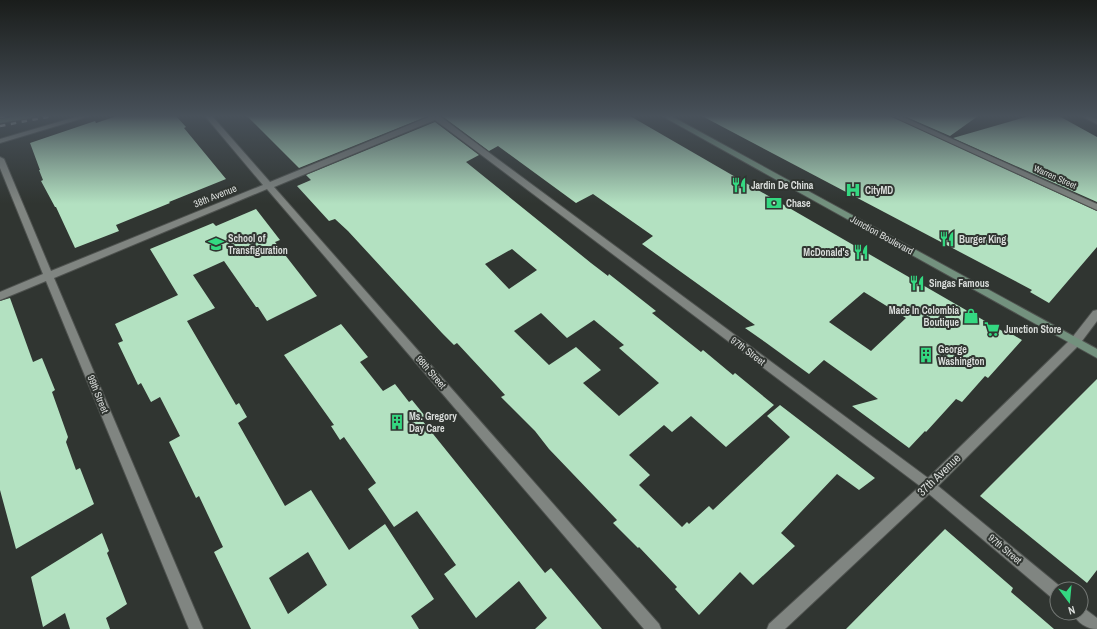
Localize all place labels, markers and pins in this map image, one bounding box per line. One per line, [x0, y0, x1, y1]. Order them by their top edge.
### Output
restaurant icon: Jardin De China [730, 176, 748, 194]
place label: Jardin De China [751, 179, 814, 192]
hospital icon: CityMD [844, 181, 862, 199]
place label: CityMD [865, 184, 893, 197]
bank icon: Chase [765, 194, 783, 212]
place label: Chase [786, 197, 811, 210]
restaurant icon: Burger King [938, 230, 956, 248]
place label: School of Transfiguration [228, 232, 288, 257]
place label: Burger King [959, 233, 1006, 246]
school or university icon: School of Transfiguration [207, 235, 225, 253]
restaurant icon: McDonald's [852, 243, 870, 261]
place label: McDonald's [803, 246, 849, 259]
restaurant icon: Singas Famous [908, 274, 926, 292]
place label: Singas Famous [929, 277, 990, 290]
place label: Made In Colombia Boutique [889, 304, 959, 329]
shop icon: Made In Colombia Boutique [962, 307, 980, 325]
supermarket icon: Junction Store [983, 320, 1001, 338]
place label: Junction Store [1004, 323, 1062, 336]
place label: George Washington [938, 343, 985, 368]
building icon: George Washington [917, 346, 935, 364]
place label: Ms. Gregory Day Care [409, 410, 457, 435]
building icon: Ms. Gregory Day Care [388, 413, 406, 431]

